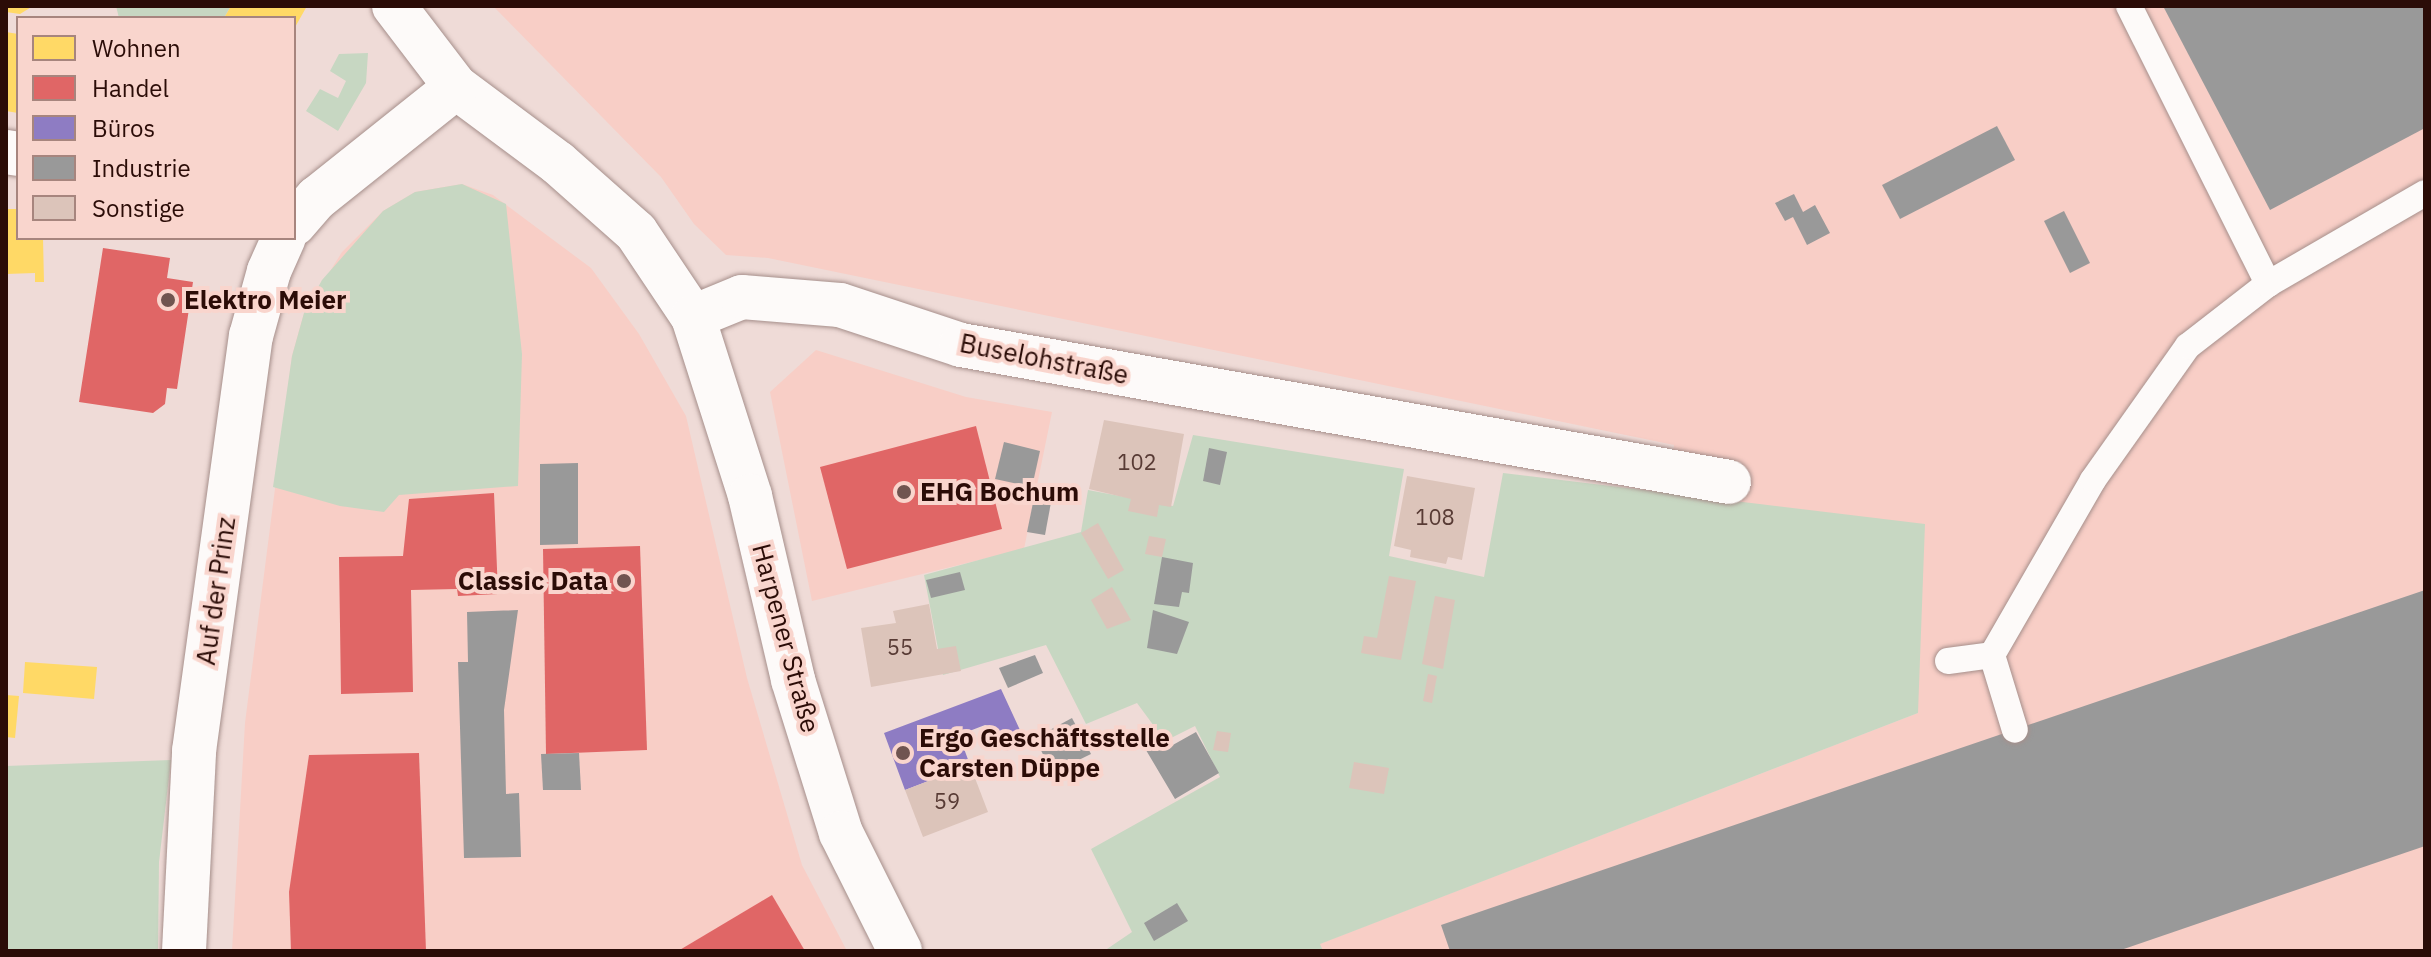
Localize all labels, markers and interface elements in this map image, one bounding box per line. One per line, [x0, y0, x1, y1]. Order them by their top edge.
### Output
legend [16, 16, 296, 240]
text: Wohnen [92, 32, 181, 64]
text: Handel [92, 72, 169, 104]
text: Büros [92, 112, 155, 144]
text: Industrie [92, 152, 191, 184]
text: Sonstige [92, 192, 185, 224]
place label: Elektro Meier [184, 284, 347, 316]
marker: Elektro Meier [159, 291, 177, 309]
street label: Buselohstraße [957, 327, 1131, 391]
house number: 102 [1117, 449, 1157, 475]
place label: EHG Bochum [920, 476, 1079, 508]
marker: EHG Bochum [895, 483, 913, 501]
house number: 108 [1415, 504, 1455, 530]
street label: Auf der Prinz [190, 515, 242, 667]
street label: Harpener Straße [746, 540, 826, 736]
place label: Classic Data [458, 565, 608, 597]
marker: Classic Data [615, 572, 633, 590]
house number: 55 [887, 634, 913, 660]
place label: Ergo Geschäftsstelle Carsten Düppe [919, 722, 1170, 784]
marker: Ergo Geschäftsstelle Carsten Düppe [894, 744, 912, 762]
house number: 59 [934, 788, 960, 814]

